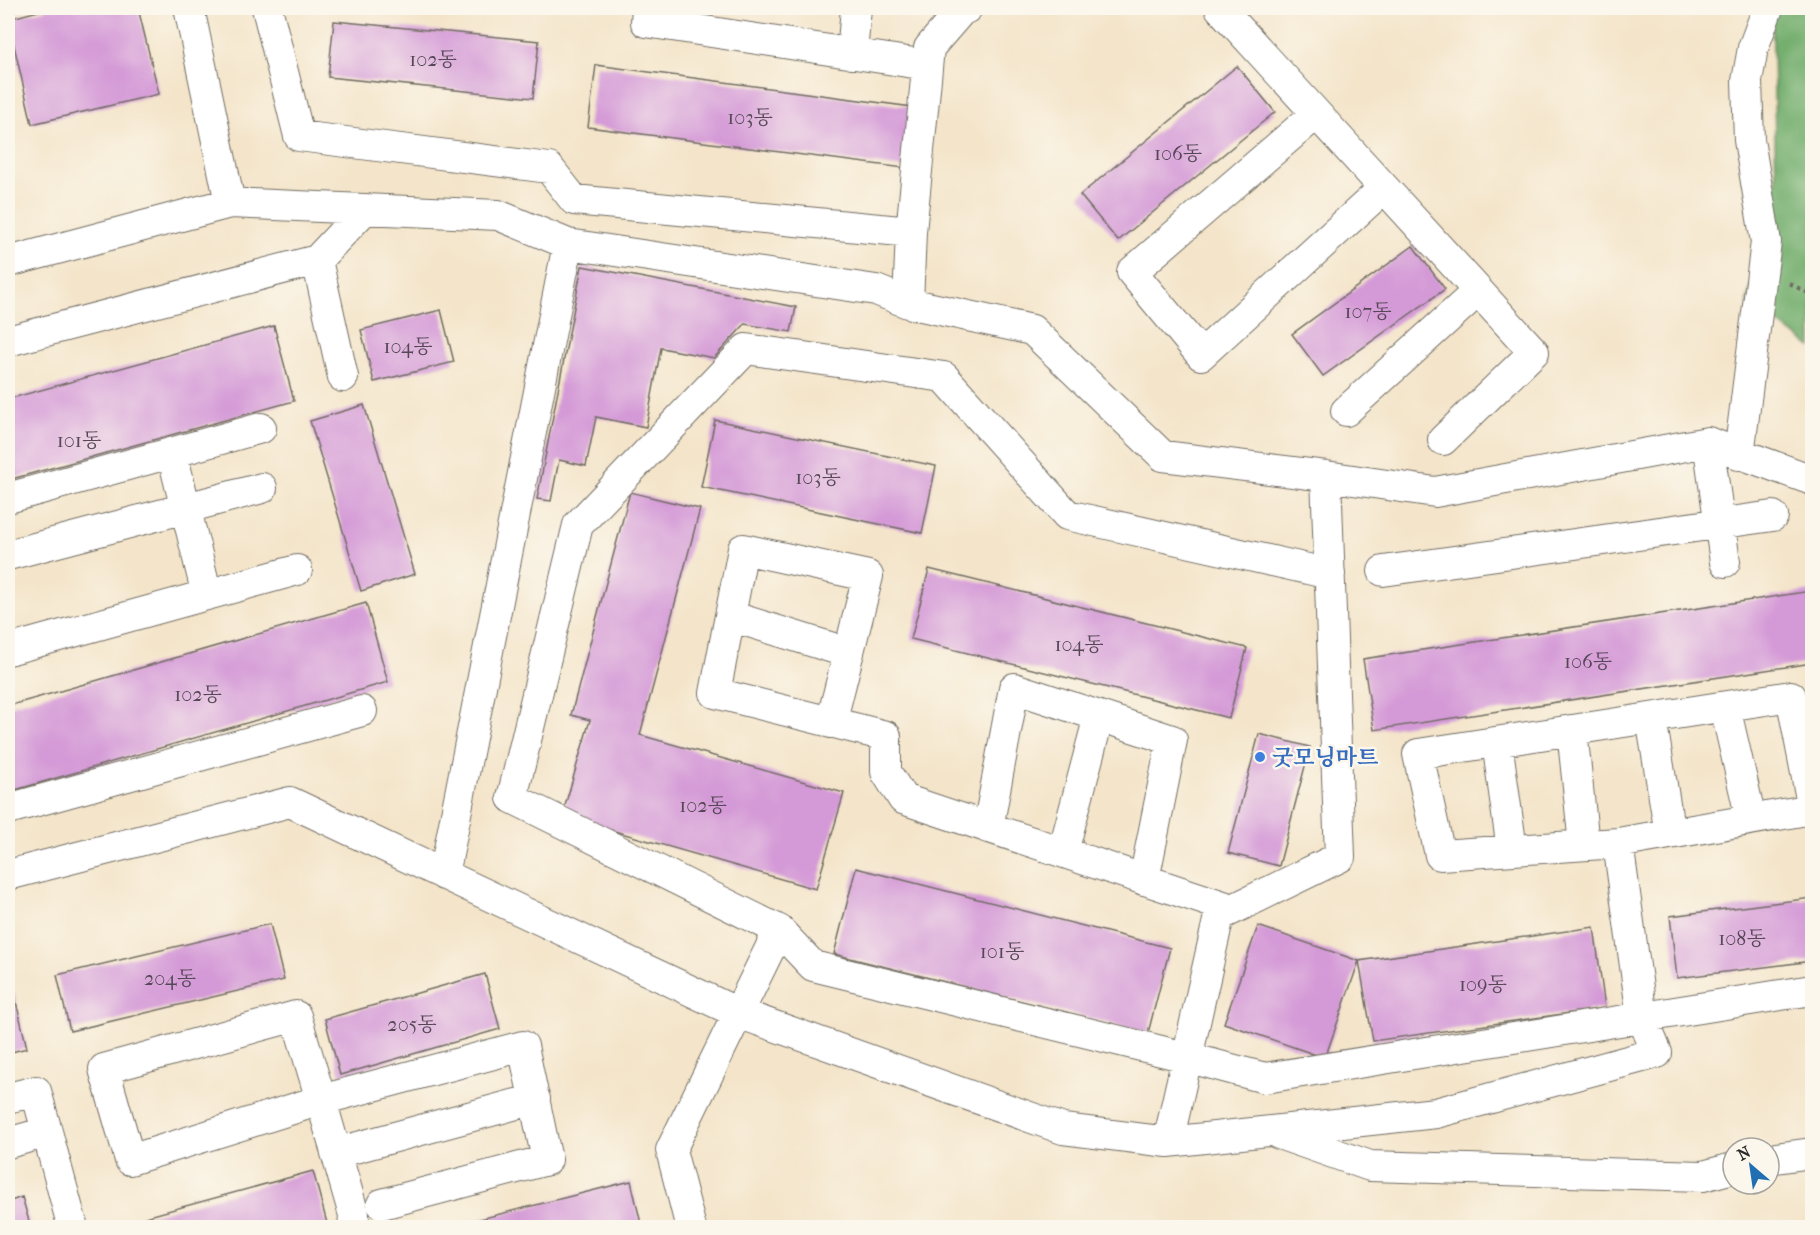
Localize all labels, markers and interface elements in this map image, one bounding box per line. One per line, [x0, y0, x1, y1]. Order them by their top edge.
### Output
house number: 102동 [409, 48, 457, 71]
house number: 103동 [727, 106, 773, 129]
house number: 106동 [1154, 142, 1202, 165]
house number: 107동 [1344, 300, 1392, 323]
house number: 104동 [384, 335, 432, 358]
house number: 101동 [57, 429, 101, 452]
house number: 103동 [795, 466, 841, 489]
house number: 104동 [1055, 633, 1103, 656]
house number: 106동 [1564, 650, 1612, 673]
house number: 102동 [174, 683, 222, 706]
place label: 굿모닝마트 [1272, 745, 1379, 771]
marker: 굿모닝마트 [1253, 750, 1267, 764]
house number: 102동 [679, 794, 727, 817]
house number: 108동 [1718, 927, 1766, 950]
house number: 101동 [980, 940, 1024, 963]
house number: 204동 [144, 967, 196, 990]
house number: 109동 [1459, 973, 1507, 996]
house number: 205동 [387, 1013, 437, 1036]
north arrow [1721, 1136, 1781, 1196]
text: N [1734, 1142, 1755, 1165]

